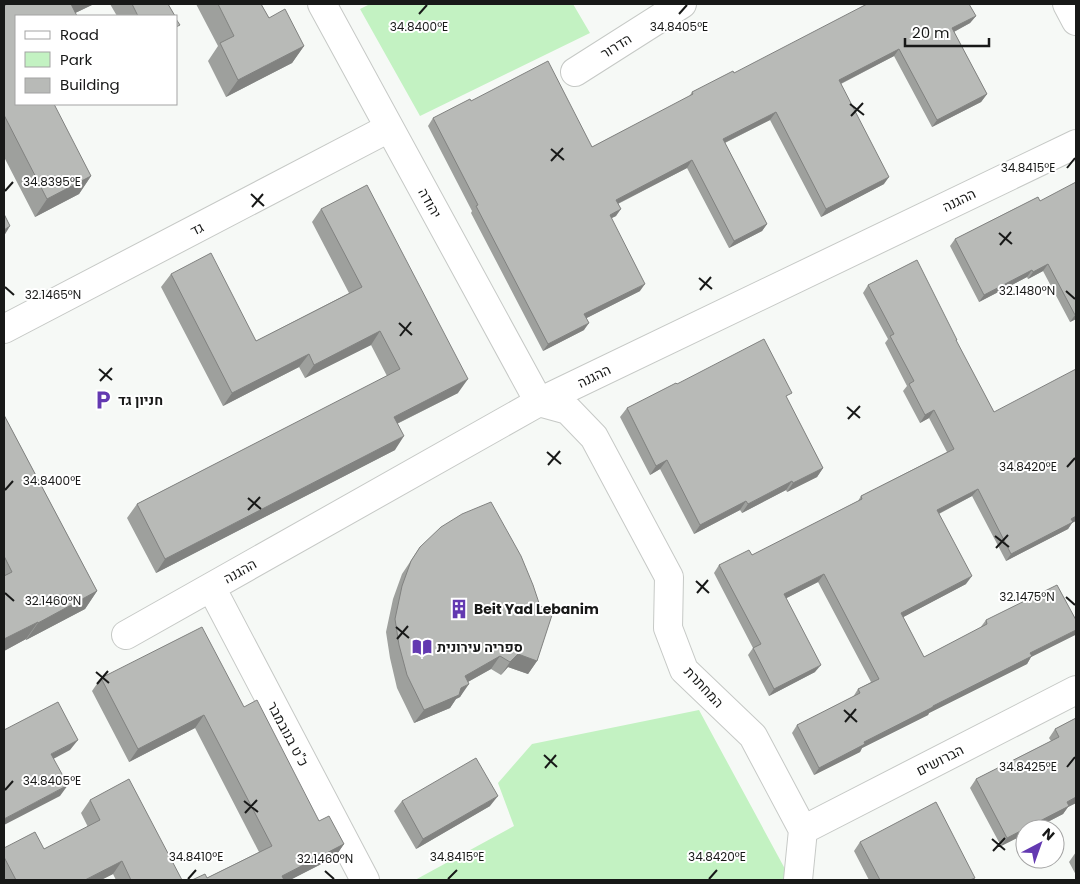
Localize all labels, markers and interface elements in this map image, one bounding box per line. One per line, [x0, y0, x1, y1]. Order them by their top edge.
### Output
legend [15, 15, 178, 105]
scale bar [905, 15, 989, 47]
text: 34.8400°E [390, 18, 448, 35]
text: 34.8405°E [650, 18, 708, 35]
text: 20 m [912, 22, 950, 43]
text: Road [60, 24, 99, 45]
street label: הדרור [597, 29, 635, 63]
text: Park [60, 49, 92, 70]
text: Building [60, 74, 120, 95]
text: 34.8415°E [1001, 159, 1055, 176]
text: 34.8395°E [23, 173, 81, 190]
street label: ההגנה [939, 183, 979, 217]
street label: יהודה [413, 184, 447, 222]
street label: גד [187, 217, 207, 241]
text: 32.1480°N [999, 282, 1055, 299]
text: 32.1465°N [25, 286, 81, 303]
street label: ההגנה [574, 359, 614, 393]
parking icon: חניון גד [92, 389, 114, 411]
place label: חניון גד [118, 390, 163, 410]
text: 34.8420°E [999, 458, 1057, 475]
text: 34.8400°E [23, 472, 81, 489]
street label: ההגנה [220, 554, 260, 588]
text: 32.1475°N [999, 588, 1055, 605]
text: 32.1460°N [25, 592, 81, 609]
building icon: Beit Yad Lebanim [448, 598, 470, 620]
place label: Beit Yad Lebanim [474, 599, 599, 619]
library icon: ספריה עירונית [411, 636, 433, 658]
place label: ספריה עירונית [437, 637, 523, 657]
street label: המחתרת [680, 662, 728, 712]
street label: כ"ט בנובמבר [262, 698, 314, 770]
street label: הברושים [913, 740, 967, 780]
text: 34.8425°E [999, 758, 1057, 775]
text: 34.8405°E [23, 772, 81, 789]
north arrow [1015, 819, 1065, 869]
text: N [1038, 823, 1059, 845]
text: 34.8410°E [169, 848, 223, 865]
text: 34.8415°E [430, 848, 484, 865]
text: 34.8420°E [688, 848, 746, 865]
text: 32.1460°N [297, 850, 353, 867]

